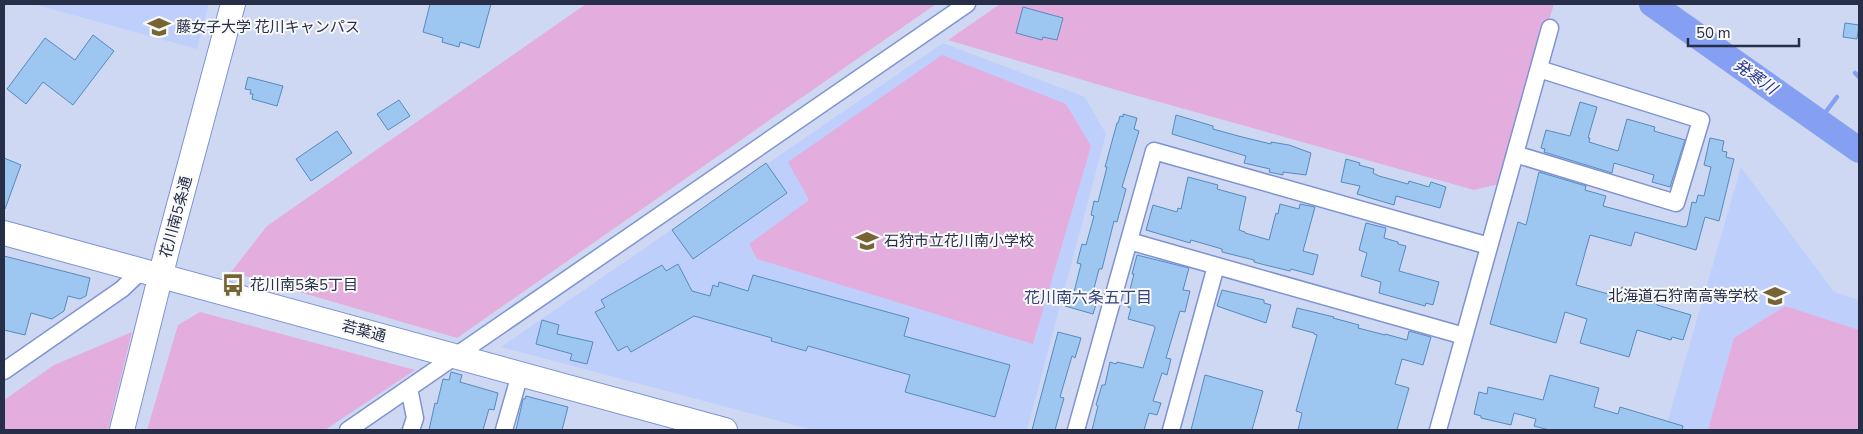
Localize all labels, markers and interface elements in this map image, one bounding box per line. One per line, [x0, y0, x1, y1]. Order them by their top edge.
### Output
school or university icon: 藤女子大学 花川キャンパス [146, 14, 172, 40]
scale bar [1688, 15, 1799, 47]
place label: 藤女子大学 花川キャンパス [176, 17, 360, 37]
text: 50 m [1696, 23, 1731, 43]
water label: 発寒川 [1729, 54, 1783, 101]
street label: 花川南5条通 [155, 174, 197, 260]
school or university icon: 石狩市立花川南小学校 [854, 228, 880, 254]
place label: 石狩市立花川南小学校 [884, 231, 1034, 251]
bus stop icon: 花川南5条5丁目 [220, 272, 246, 298]
place label: 花川南5条5丁目 [250, 275, 358, 295]
school or university icon: 北海道石狩南高等学校 [1762, 283, 1788, 309]
place label: 北海道石狩南高等学校 [1608, 286, 1758, 306]
district label: 花川南六条五丁目 [1024, 287, 1152, 309]
street label: 若葉通 [340, 316, 388, 346]

